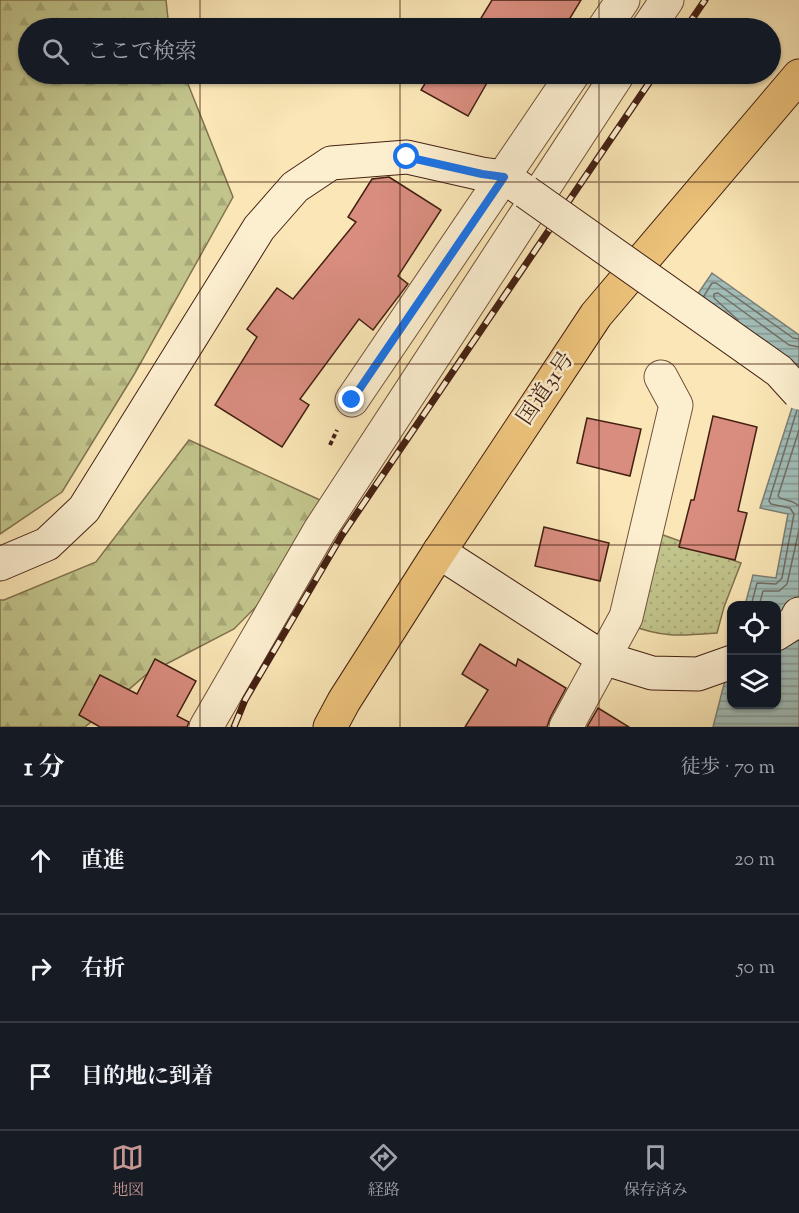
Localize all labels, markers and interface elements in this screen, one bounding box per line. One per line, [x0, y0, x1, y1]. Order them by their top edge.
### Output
search box [18, 18, 781, 84]
icon: search [39, 35, 72, 68]
text: ここで検索 [87, 37, 197, 69]
route start [393, 143, 419, 169]
street label: 国道31号 [511, 346, 583, 432]
route end [338, 386, 364, 412]
map controls [727, 601, 781, 709]
button: locate [727, 601, 781, 655]
button: layers [727, 655, 781, 709]
text: 1 分 [24, 750, 64, 787]
text: 徒歩 · 70 m [680, 754, 775, 783]
icon: ahead [24, 844, 57, 877]
text: 直進 [81, 846, 125, 878]
text: 20 m [734, 846, 775, 875]
icon: right [24, 952, 57, 985]
text: 右折 [81, 954, 125, 986]
text: 50 m [737, 954, 775, 983]
icon: arrive [24, 1060, 57, 1093]
text: 目的地に到着 [81, 1062, 213, 1094]
tab: 地図 [111, 1141, 144, 1203]
tab: 経路 [367, 1141, 400, 1203]
tab: 保存済み [623, 1141, 687, 1203]

